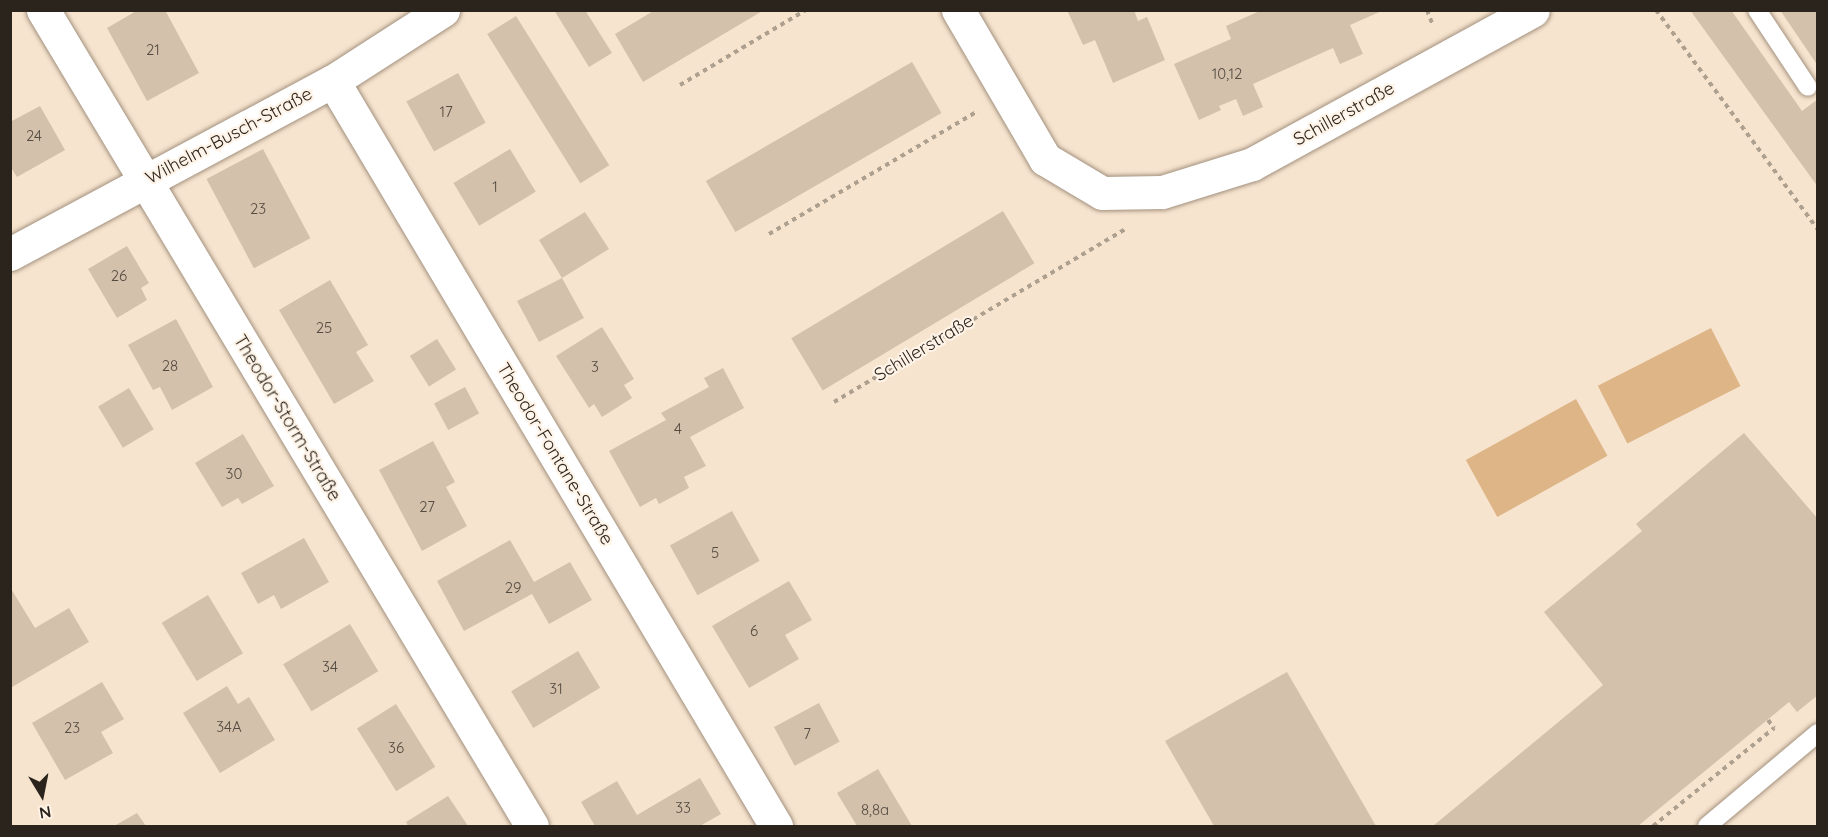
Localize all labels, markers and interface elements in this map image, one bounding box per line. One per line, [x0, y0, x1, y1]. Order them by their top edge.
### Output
house number: 21 [146, 41, 160, 59]
house number: 10,12 [1212, 65, 1242, 83]
street label: Schillerstraße [1290, 77, 1398, 151]
street label: Wilhelm-Busch-Straße [142, 83, 316, 189]
house number: 17 [439, 103, 453, 121]
house number: 24 [26, 127, 42, 145]
house number: 1 [492, 178, 498, 196]
house number: 23 [250, 200, 266, 218]
house number: 26 [111, 267, 127, 285]
street label: Schillerstraße [870, 310, 978, 386]
house number: 25 [316, 319, 332, 337]
street label: Theodor-Storm-Straße [229, 331, 345, 505]
house number: 28 [162, 357, 178, 375]
house number: 3 [591, 358, 599, 376]
street label: Theodor-Fontane-Straße [492, 359, 618, 549]
house number: 4 [674, 420, 682, 438]
house number: 30 [226, 465, 242, 483]
house number: 27 [419, 498, 435, 516]
house number: 5 [711, 544, 719, 562]
house number: 29 [505, 579, 521, 597]
house number: 6 [750, 622, 758, 640]
house number: 34 [322, 658, 338, 676]
house number: 31 [549, 680, 563, 698]
house number: 34A [216, 718, 242, 736]
house number: 23 [64, 719, 80, 737]
house number: 7 [803, 725, 811, 743]
house number: 36 [388, 739, 404, 757]
north arrow [12, 765, 72, 825]
house number: 33 [675, 799, 691, 817]
house number: 8,8a [861, 801, 889, 819]
text: N [38, 802, 53, 824]

